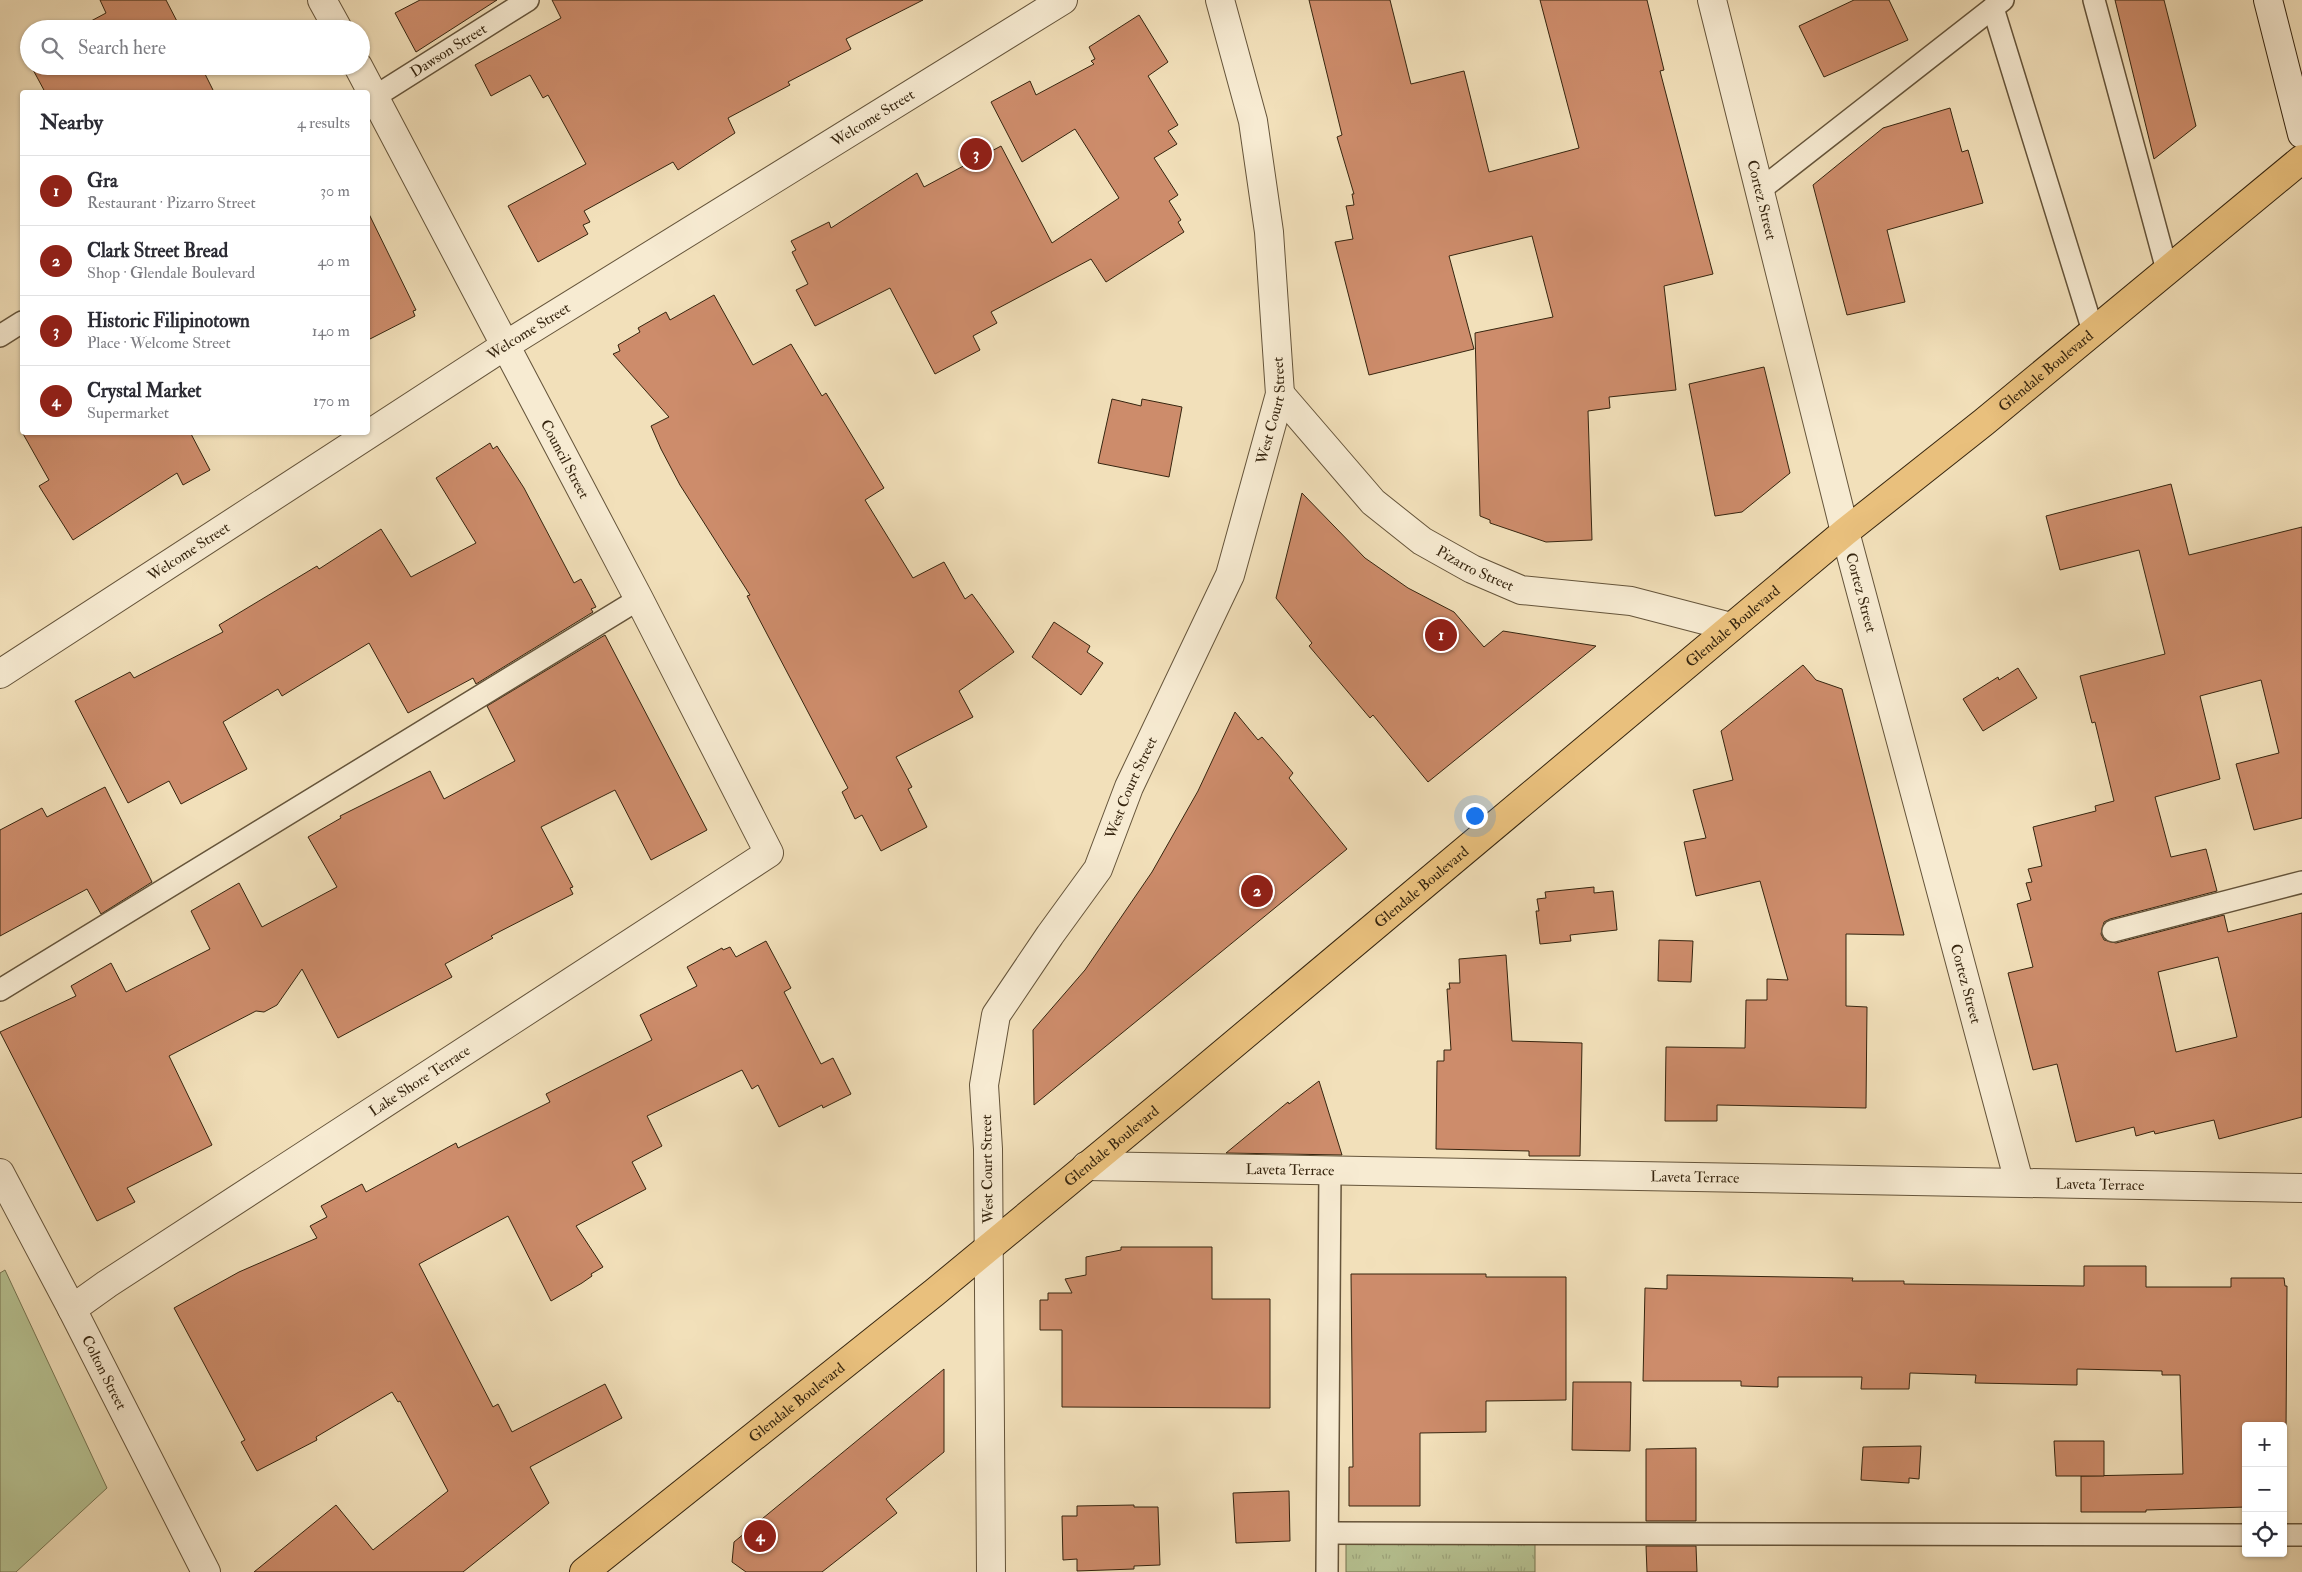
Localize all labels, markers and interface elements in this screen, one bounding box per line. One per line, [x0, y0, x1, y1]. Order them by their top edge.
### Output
street label: Dawson Street [407, 19, 491, 82]
search box [20, 20, 370, 75]
icon: search [38, 34, 66, 62]
text: Search here [78, 36, 166, 60]
street label: Welcome Street [827, 85, 918, 152]
text: Nearby [40, 109, 103, 136]
text: 4 results [297, 113, 350, 133]
pin: 3 [960, 135, 992, 173]
street label: Cortez Street [1742, 158, 1781, 242]
text: Gra [87, 169, 118, 193]
text: 1 [53, 181, 59, 201]
text: 30 m [320, 181, 350, 201]
text: Restaurant · Pizarro Street [87, 193, 256, 213]
text: Clark Street Bread [87, 239, 228, 263]
text: 2 [52, 251, 60, 271]
text: 40 m [317, 251, 350, 271]
text: Shop · Glendale Boulevard [87, 263, 255, 283]
street label: Welcome Street [483, 298, 574, 365]
text: Historic Filipinotown [87, 309, 250, 333]
text: 3 [53, 321, 59, 341]
text: 140 m [312, 321, 350, 341]
street label: Glendale Boulevard [1995, 326, 2098, 416]
text: Place · Welcome Street [87, 333, 231, 353]
street label: West Court Street [1252, 356, 1290, 467]
text: Crystal Market [87, 379, 202, 403]
text: 4 [52, 391, 60, 411]
text: 170 m [313, 391, 350, 411]
text: Supermarket [87, 403, 169, 423]
street label: Council Street [536, 416, 593, 502]
street label: Welcome Street [143, 518, 234, 586]
street label: Pizarro Street [1433, 542, 1517, 596]
street label: Cortez Street [1841, 551, 1880, 635]
street label: Glendale Boulevard [1682, 581, 1785, 672]
pin: 1 [1425, 616, 1457, 654]
street label: West Court Street [1101, 734, 1162, 843]
your location [1462, 803, 1488, 829]
street label: Glendale Boulevard [1371, 842, 1473, 932]
pin: 2 [1241, 872, 1273, 910]
street label: Cortez Street [1946, 942, 1985, 1026]
street label: Lake Shore Terrace [366, 1041, 474, 1121]
street label: Glendale Boulevard [1060, 1101, 1164, 1191]
street label: West Court Street [977, 1114, 998, 1225]
street label: Laveta Terrace [1245, 1160, 1335, 1180]
street label: Laveta Terrace [1650, 1167, 1740, 1188]
street label: Laveta Terrace [2055, 1175, 2144, 1195]
street label: Colton Street [77, 1332, 131, 1413]
street label: Glendale Boulevard [745, 1358, 849, 1447]
map controls [2242, 1422, 2287, 1557]
button: + [2242, 1422, 2287, 1467]
button: − [2242, 1467, 2287, 1512]
button: locate [2242, 1512, 2287, 1557]
pin: 4 [744, 1517, 776, 1555]

